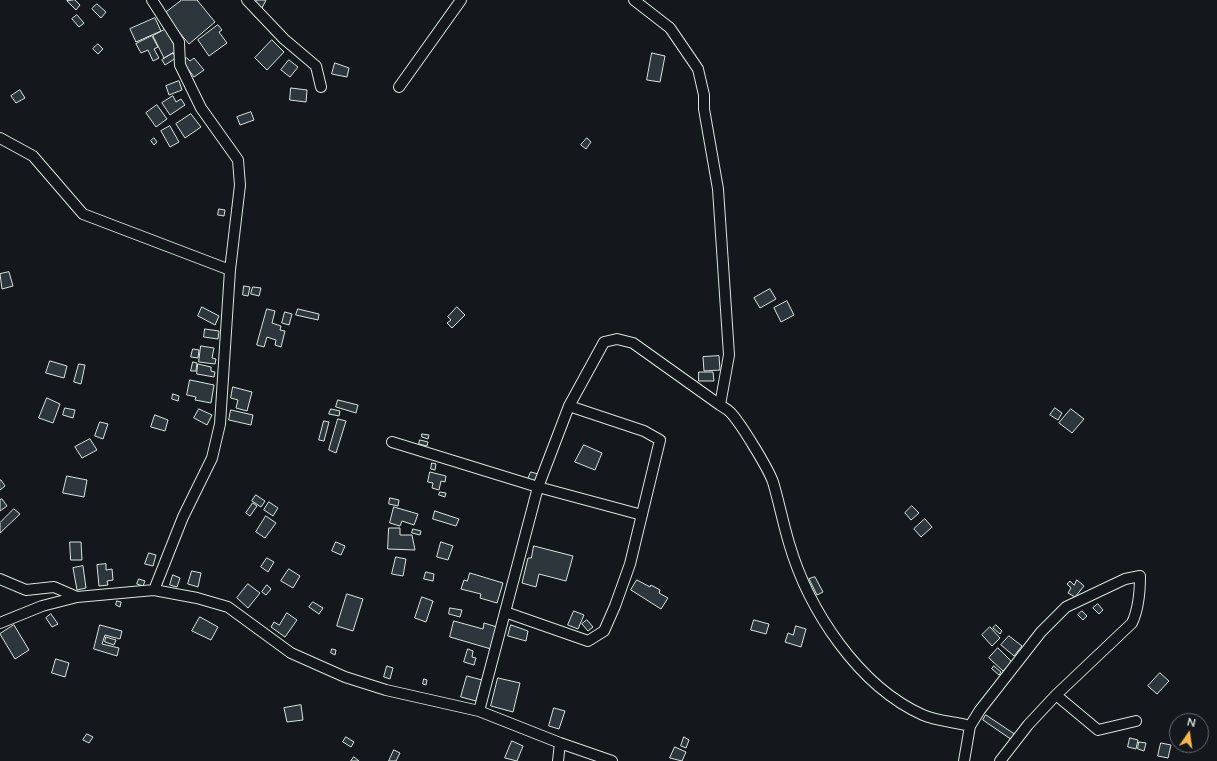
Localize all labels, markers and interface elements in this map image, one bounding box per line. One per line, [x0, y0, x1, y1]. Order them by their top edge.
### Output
north arrow [1169, 713, 1209, 753]
text: N [1186, 715, 1197, 729]

